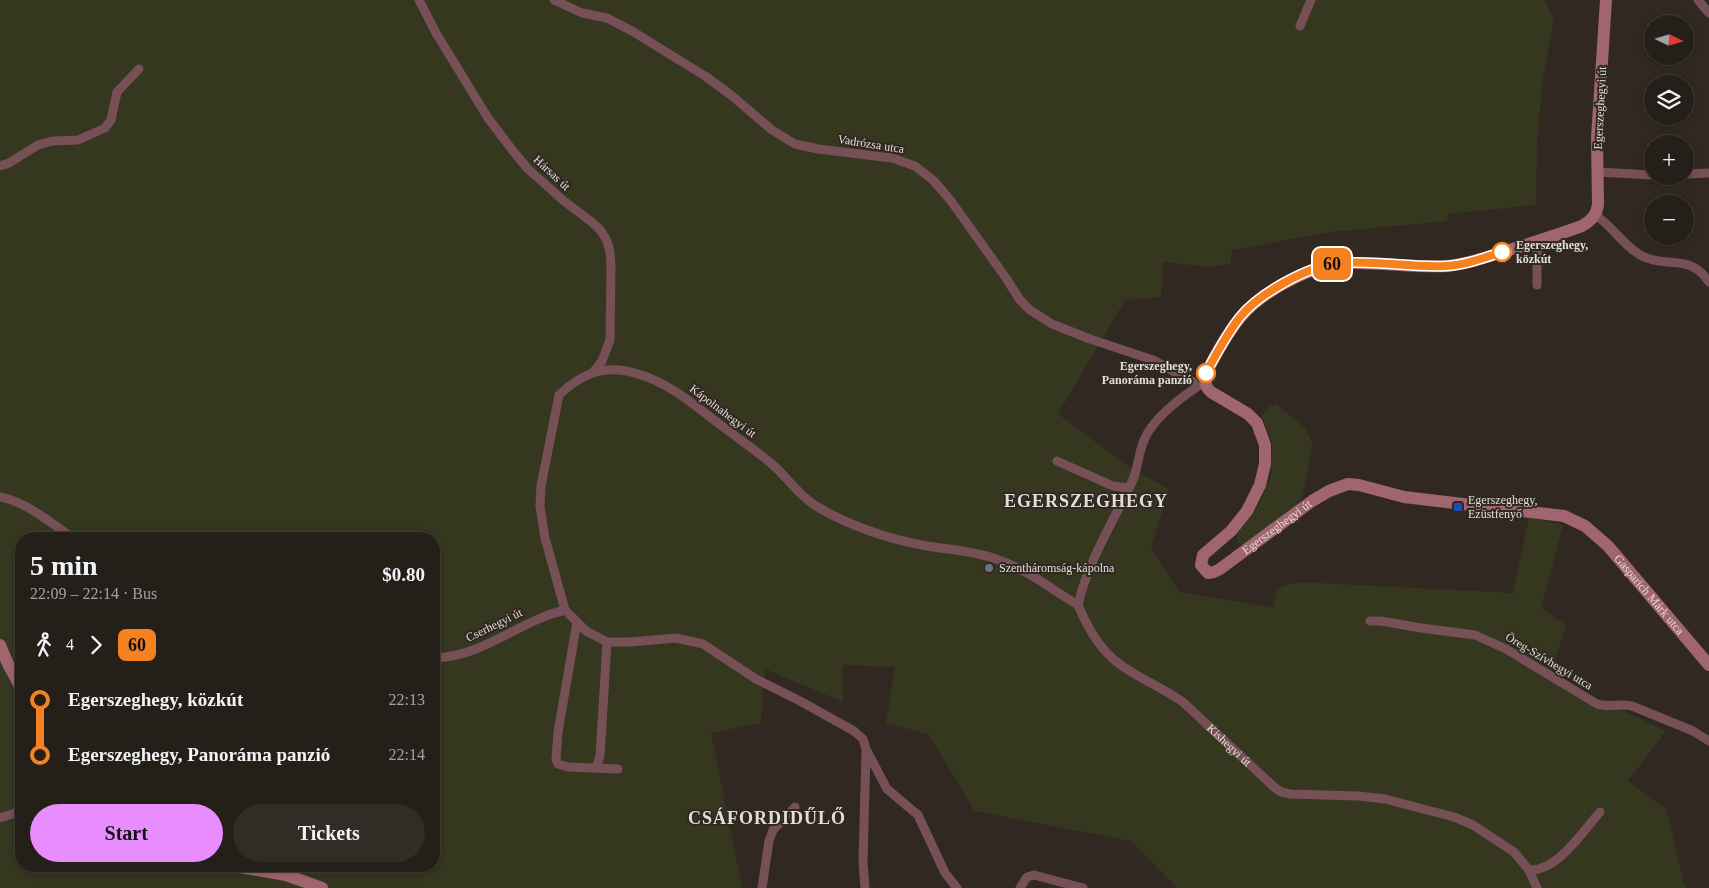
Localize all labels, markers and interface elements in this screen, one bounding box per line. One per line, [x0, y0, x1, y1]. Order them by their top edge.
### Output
north arrow [1644, 15, 1694, 65]
map controls [1644, 15, 1694, 245]
street label: Egerszeghegyi út [1591, 66, 1609, 150]
button: layers [1644, 75, 1694, 125]
street label: Vadrózsa utca [837, 132, 906, 156]
button: + [1644, 135, 1694, 185]
street label: Hársas út [531, 153, 574, 194]
button: − [1644, 195, 1694, 245]
place label: Egerszeghegy, közkút [1516, 238, 1588, 266]
marker: Egerszeghegy, közkút [1492, 242, 1512, 262]
line badge: 60 [1310, 248, 1354, 280]
text: 60 [1323, 254, 1341, 274]
place label: Egerszeghegy, Panoráma panzió [1102, 359, 1192, 387]
marker: Egerszeghegy, Panoráma panzió [1196, 363, 1216, 383]
street label: Kápolnahegyi út [687, 381, 760, 441]
district label: EGERSZEGHEGY [1004, 491, 1168, 511]
place label: Egerszeghegy, Ezüstfenyő [1468, 493, 1538, 521]
street label: Egerszeghegyi út [1239, 496, 1315, 557]
marker: Egerszeghegy, Ezüstfenyő [1452, 501, 1464, 513]
text: 5 min [30, 550, 98, 581]
street label: Gasparich Márk utca [1611, 552, 1688, 638]
place label: Szentháromság-kápolna [999, 561, 1115, 575]
marker: Szentháromság-kápolna [983, 562, 995, 574]
text: $0.80 [382, 564, 425, 585]
text: 22:09 – 22:14 · Bus [30, 585, 157, 602]
street label: Cserhegyi út [464, 605, 525, 645]
street label: Öreg-Szívhegyi utca [1503, 630, 1596, 693]
icon: walk [30, 631, 58, 659]
icon: forward [82, 631, 110, 659]
text: 60 [128, 635, 146, 655]
text: 4 [66, 636, 74, 653]
text: Egerszeghegy, közkút [68, 689, 243, 710]
text: 22:13 [389, 691, 425, 708]
street label: Kishegyi út [1204, 721, 1255, 770]
text: Egerszeghegy, Panoráma panzió [68, 744, 330, 765]
text: 22:14 [389, 746, 425, 763]
button: Start [30, 804, 223, 862]
button: Tickets [233, 804, 425, 862]
district label: CSÁFORDIDŰLŐ [688, 807, 846, 828]

